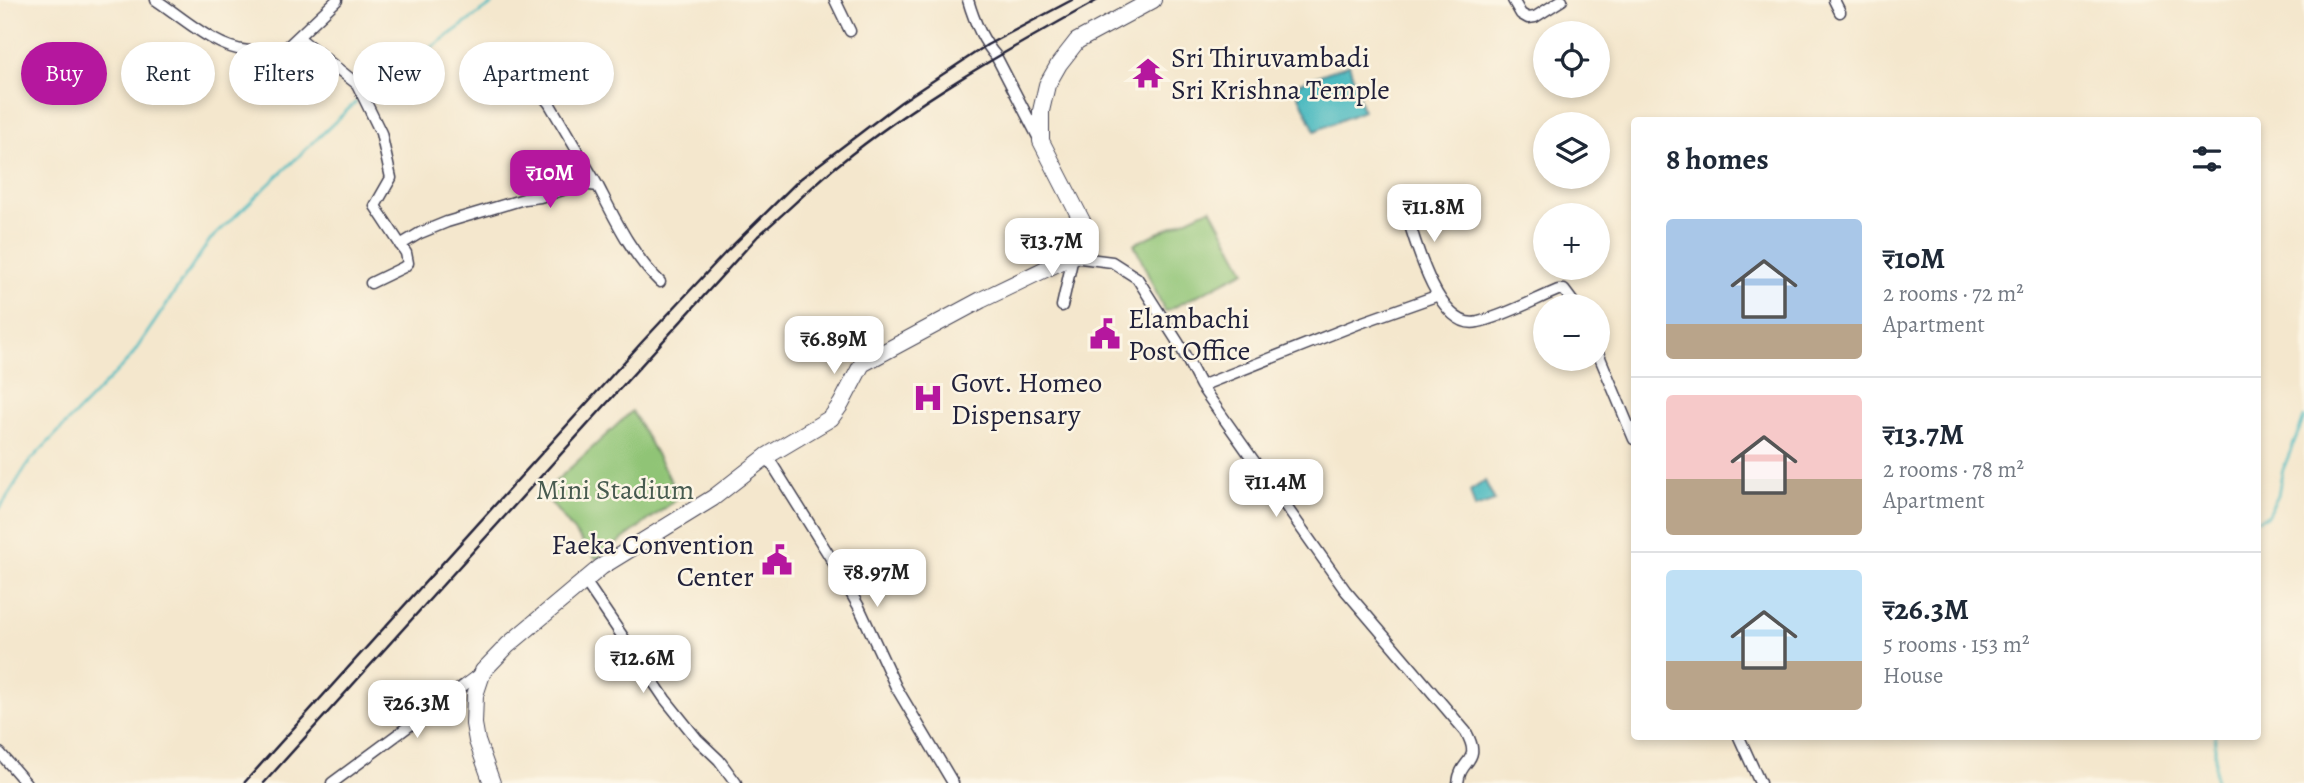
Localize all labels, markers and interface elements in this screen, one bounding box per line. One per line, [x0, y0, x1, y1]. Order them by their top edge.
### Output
map controls [1533, 21, 1610, 371]
button: locate [1533, 21, 1610, 98]
place label: Sri Thiruvambadi Sri Krishna Temple [1171, 39, 1390, 109]
chip: Buy [21, 42, 107, 105]
chip: Rent [121, 42, 215, 105]
chip: Filters [229, 42, 339, 105]
chip: New [353, 42, 445, 105]
chip: Apartment [459, 42, 614, 105]
temple icon: Sri Thiruvambadi Sri Krishna Temple [1131, 56, 1165, 90]
button: layers [1533, 112, 1610, 189]
text: 8 homes [1666, 139, 1769, 179]
icon: filters [2188, 140, 2226, 178]
pin: ₹10M [509, 150, 591, 210]
text: ₹10M [526, 157, 574, 188]
pin: ₹11.8M [1377, 184, 1491, 244]
text: ₹11.8M [1403, 191, 1465, 222]
button: + [1533, 203, 1610, 280]
pin: ₹13.7M [995, 218, 1109, 278]
text: ₹13.7M [1021, 225, 1083, 256]
text: ₹10M [1883, 238, 1945, 278]
icon: home [1722, 247, 1806, 331]
text: 2 rooms · 72 m² [1883, 278, 2024, 309]
button: − [1533, 294, 1610, 371]
place label: Elambachi Post Office [1128, 300, 1250, 370]
text: Apartment [1883, 309, 1985, 340]
pin: ₹6.89M [777, 316, 891, 376]
public building icon: Elambachi Post Office [1088, 317, 1122, 351]
text: ₹6.89M [801, 323, 867, 354]
place label: Govt. Homeo Dispensary [951, 364, 1102, 434]
hospital icon: Govt. Homeo Dispensary [911, 381, 945, 415]
text: ₹13.7M [1883, 414, 1964, 454]
icon: home [1722, 423, 1806, 507]
text: 2 rooms · 78 m² [1883, 454, 2024, 485]
pin: ₹11.4M [1219, 460, 1333, 519]
text: ₹11.4M [1245, 466, 1307, 497]
park label: Mini Stadium [536, 471, 694, 509]
text: Apartment [1883, 485, 1985, 516]
place label: Faeka Convention Center [551, 526, 754, 596]
public building icon: Faeka Convention Center [760, 543, 794, 577]
pin: ₹8.97M [820, 550, 934, 609]
text: ₹8.97M [844, 556, 910, 587]
text: ₹26.3M [1883, 589, 1969, 629]
icon: home [1722, 598, 1806, 682]
text: 5 rooms · 153 m² [1883, 629, 2030, 660]
pin: ₹12.6M [586, 636, 700, 695]
text: ₹12.6M [611, 642, 675, 673]
text: House [1883, 660, 1943, 691]
pin: ₹26.3M [360, 680, 474, 740]
text: ₹26.3M [384, 687, 450, 718]

